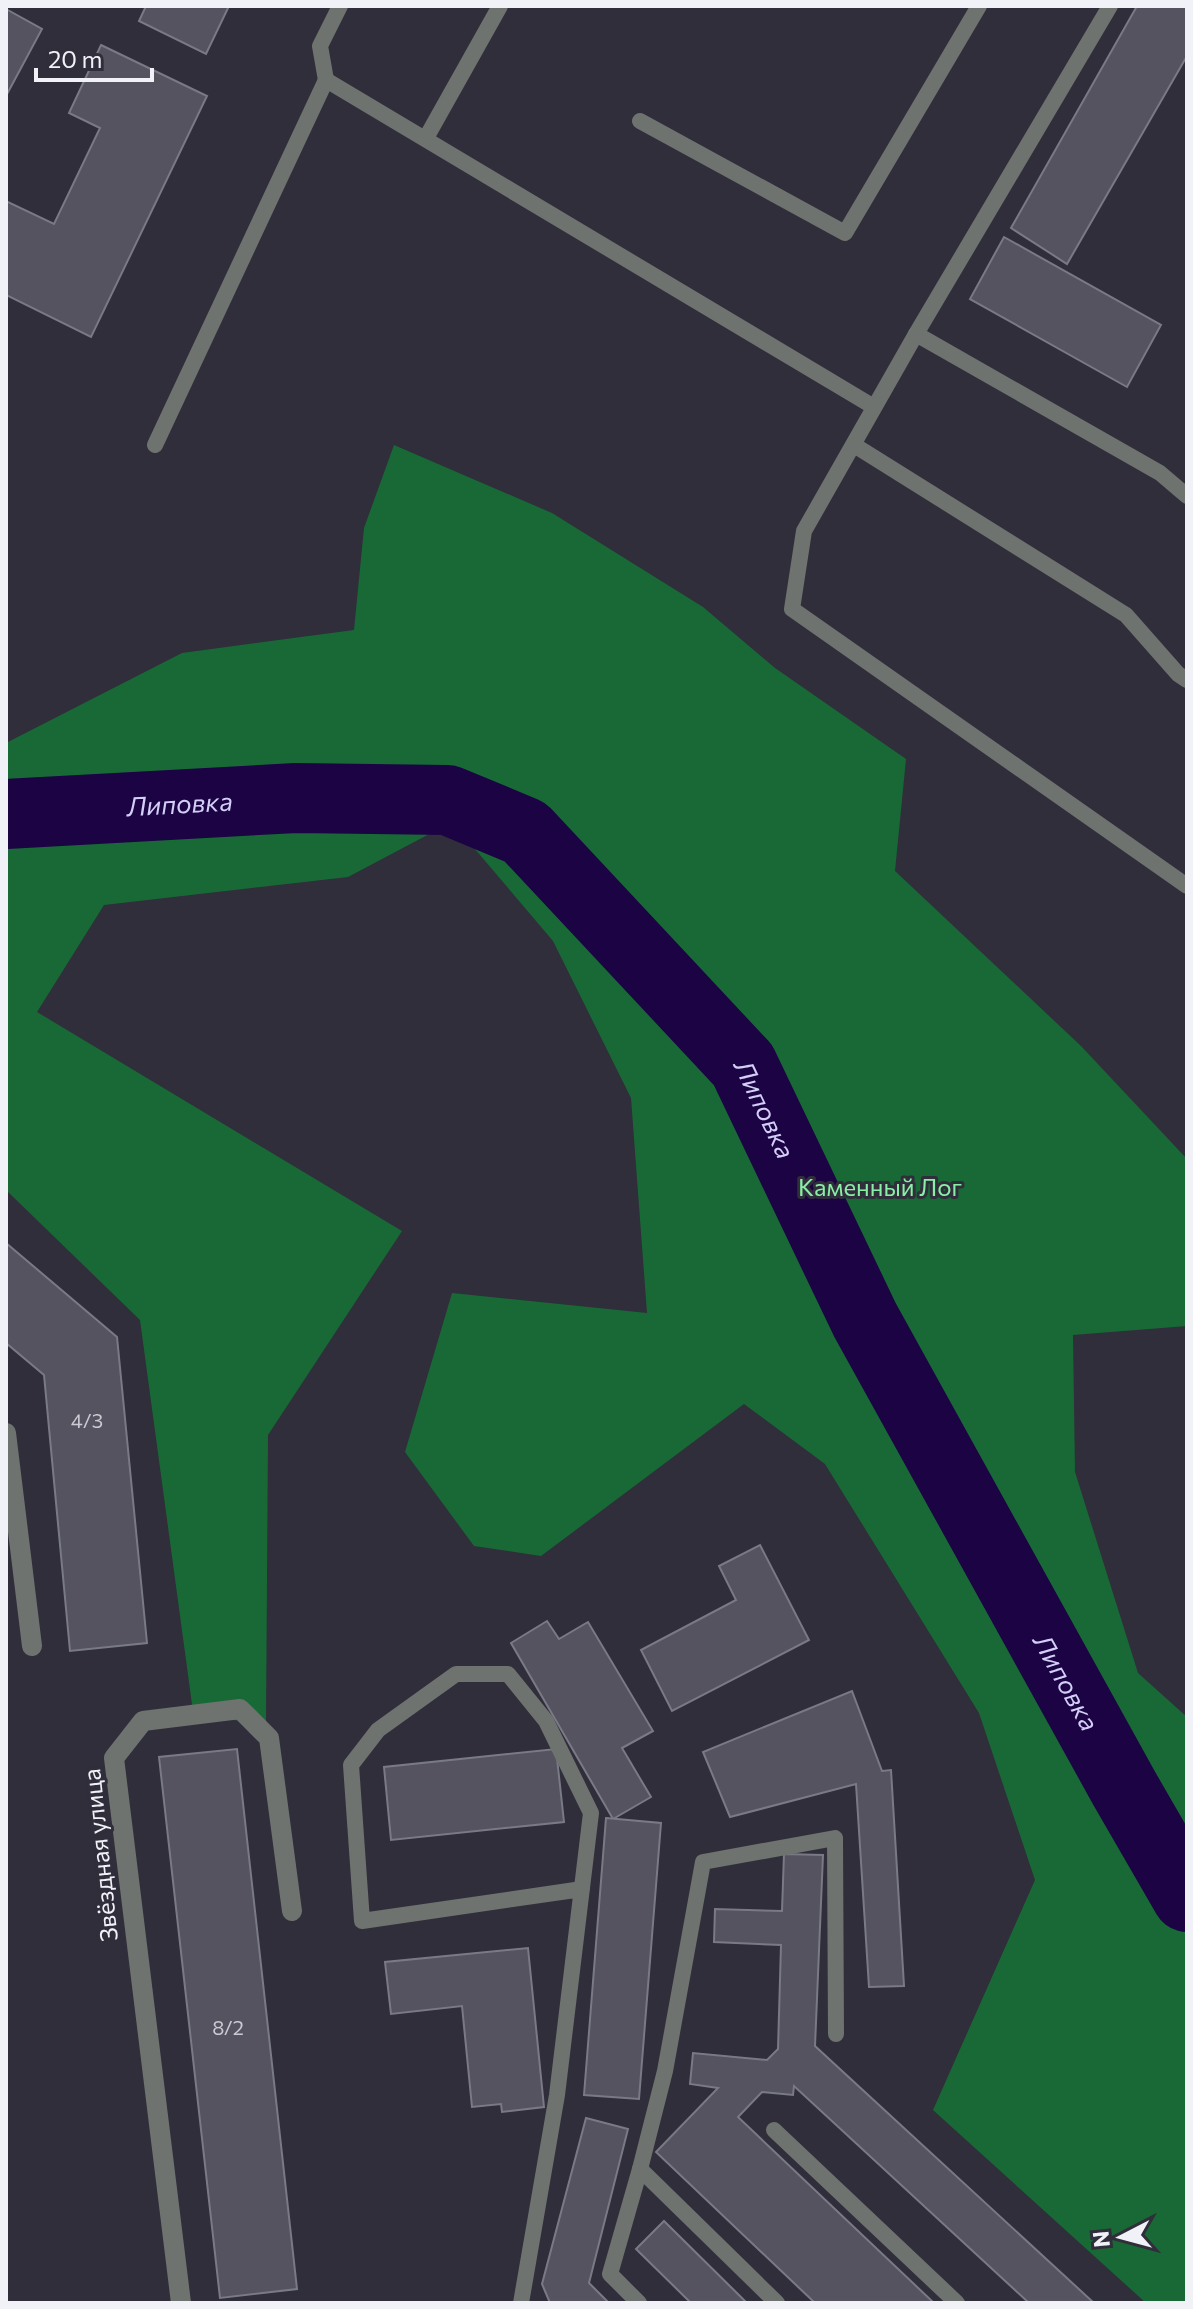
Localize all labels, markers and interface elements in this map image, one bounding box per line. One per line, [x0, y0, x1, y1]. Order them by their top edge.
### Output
scale bar [36, 32, 152, 82]
text: 20 m [48, 44, 102, 73]
water label: Липовка [125, 785, 233, 821]
water label: Липовка [728, 1053, 802, 1163]
park label: Каменный Лог [798, 1172, 962, 1201]
house number: 4/3 [71, 1408, 103, 1432]
water label: Липовка [1027, 1627, 1106, 1736]
street label: Звёздная улица [76, 1767, 123, 1943]
house number: 8/2 [212, 2015, 244, 2039]
north arrow [1081, 2197, 1161, 2277]
text: N [1086, 2230, 1115, 2249]

